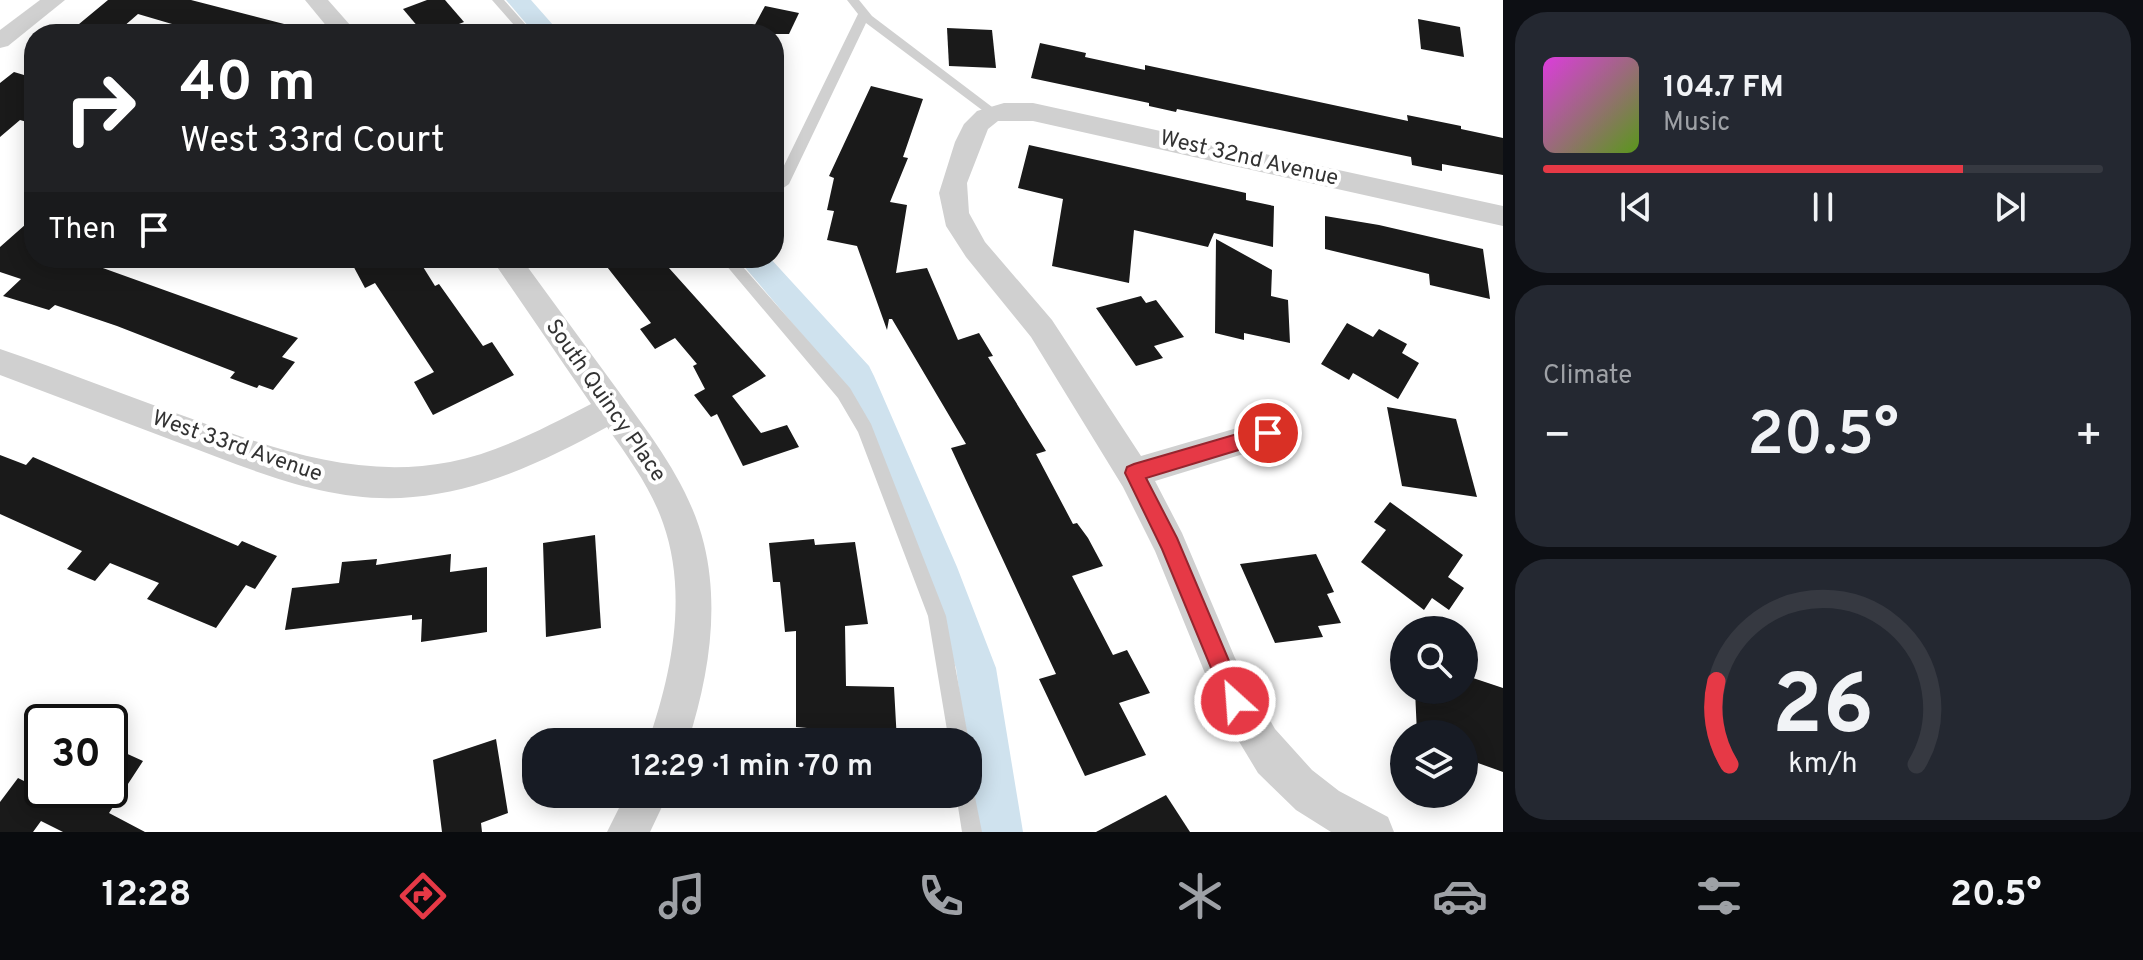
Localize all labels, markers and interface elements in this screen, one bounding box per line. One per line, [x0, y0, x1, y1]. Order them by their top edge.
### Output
text: 40 m [180, 50, 316, 120]
icon: right [48, 56, 152, 160]
text: 104.7 FM [1663, 70, 1784, 107]
text: Music [1663, 107, 1730, 140]
text: West 33rd Court [180, 119, 445, 165]
street label: West 32nd Avenue [1157, 125, 1341, 193]
icon: previous [1614, 185, 1658, 229]
icon: pause [1801, 185, 1845, 229]
icon: next [1988, 185, 2032, 229]
icon: arrive [132, 208, 176, 252]
text: Then [48, 212, 116, 249]
street label: South Quincy Place [539, 315, 671, 487]
text: Climate [1543, 360, 1632, 393]
pin [1234, 399, 1302, 467]
text: 20.5° [1747, 400, 1899, 476]
street label: West 33rd Avenue [148, 405, 326, 489]
text: − [1543, 410, 1571, 466]
text: + [2075, 410, 2103, 466]
icon: arrive [1246, 411, 1290, 455]
map controls [1390, 616, 1478, 808]
button: search [1390, 616, 1478, 704]
text: 26 [1772, 658, 1874, 763]
position arrow [1193, 659, 1277, 743]
speed limit sign: 30 [24, 704, 128, 808]
button: layers [1390, 720, 1478, 808]
text: km/h [1788, 748, 1858, 784]
text: 12:29 · 1 min · 70 m [631, 749, 873, 786]
icon: directions [395, 868, 451, 924]
icon: music [654, 868, 710, 924]
icon: phone [913, 868, 969, 924]
icon: climate [1172, 868, 1228, 924]
icon: car [1432, 868, 1488, 924]
icon: filters [1691, 868, 1747, 924]
text: 12:28 [102, 873, 191, 919]
text: 20.5° [1950, 873, 2041, 919]

